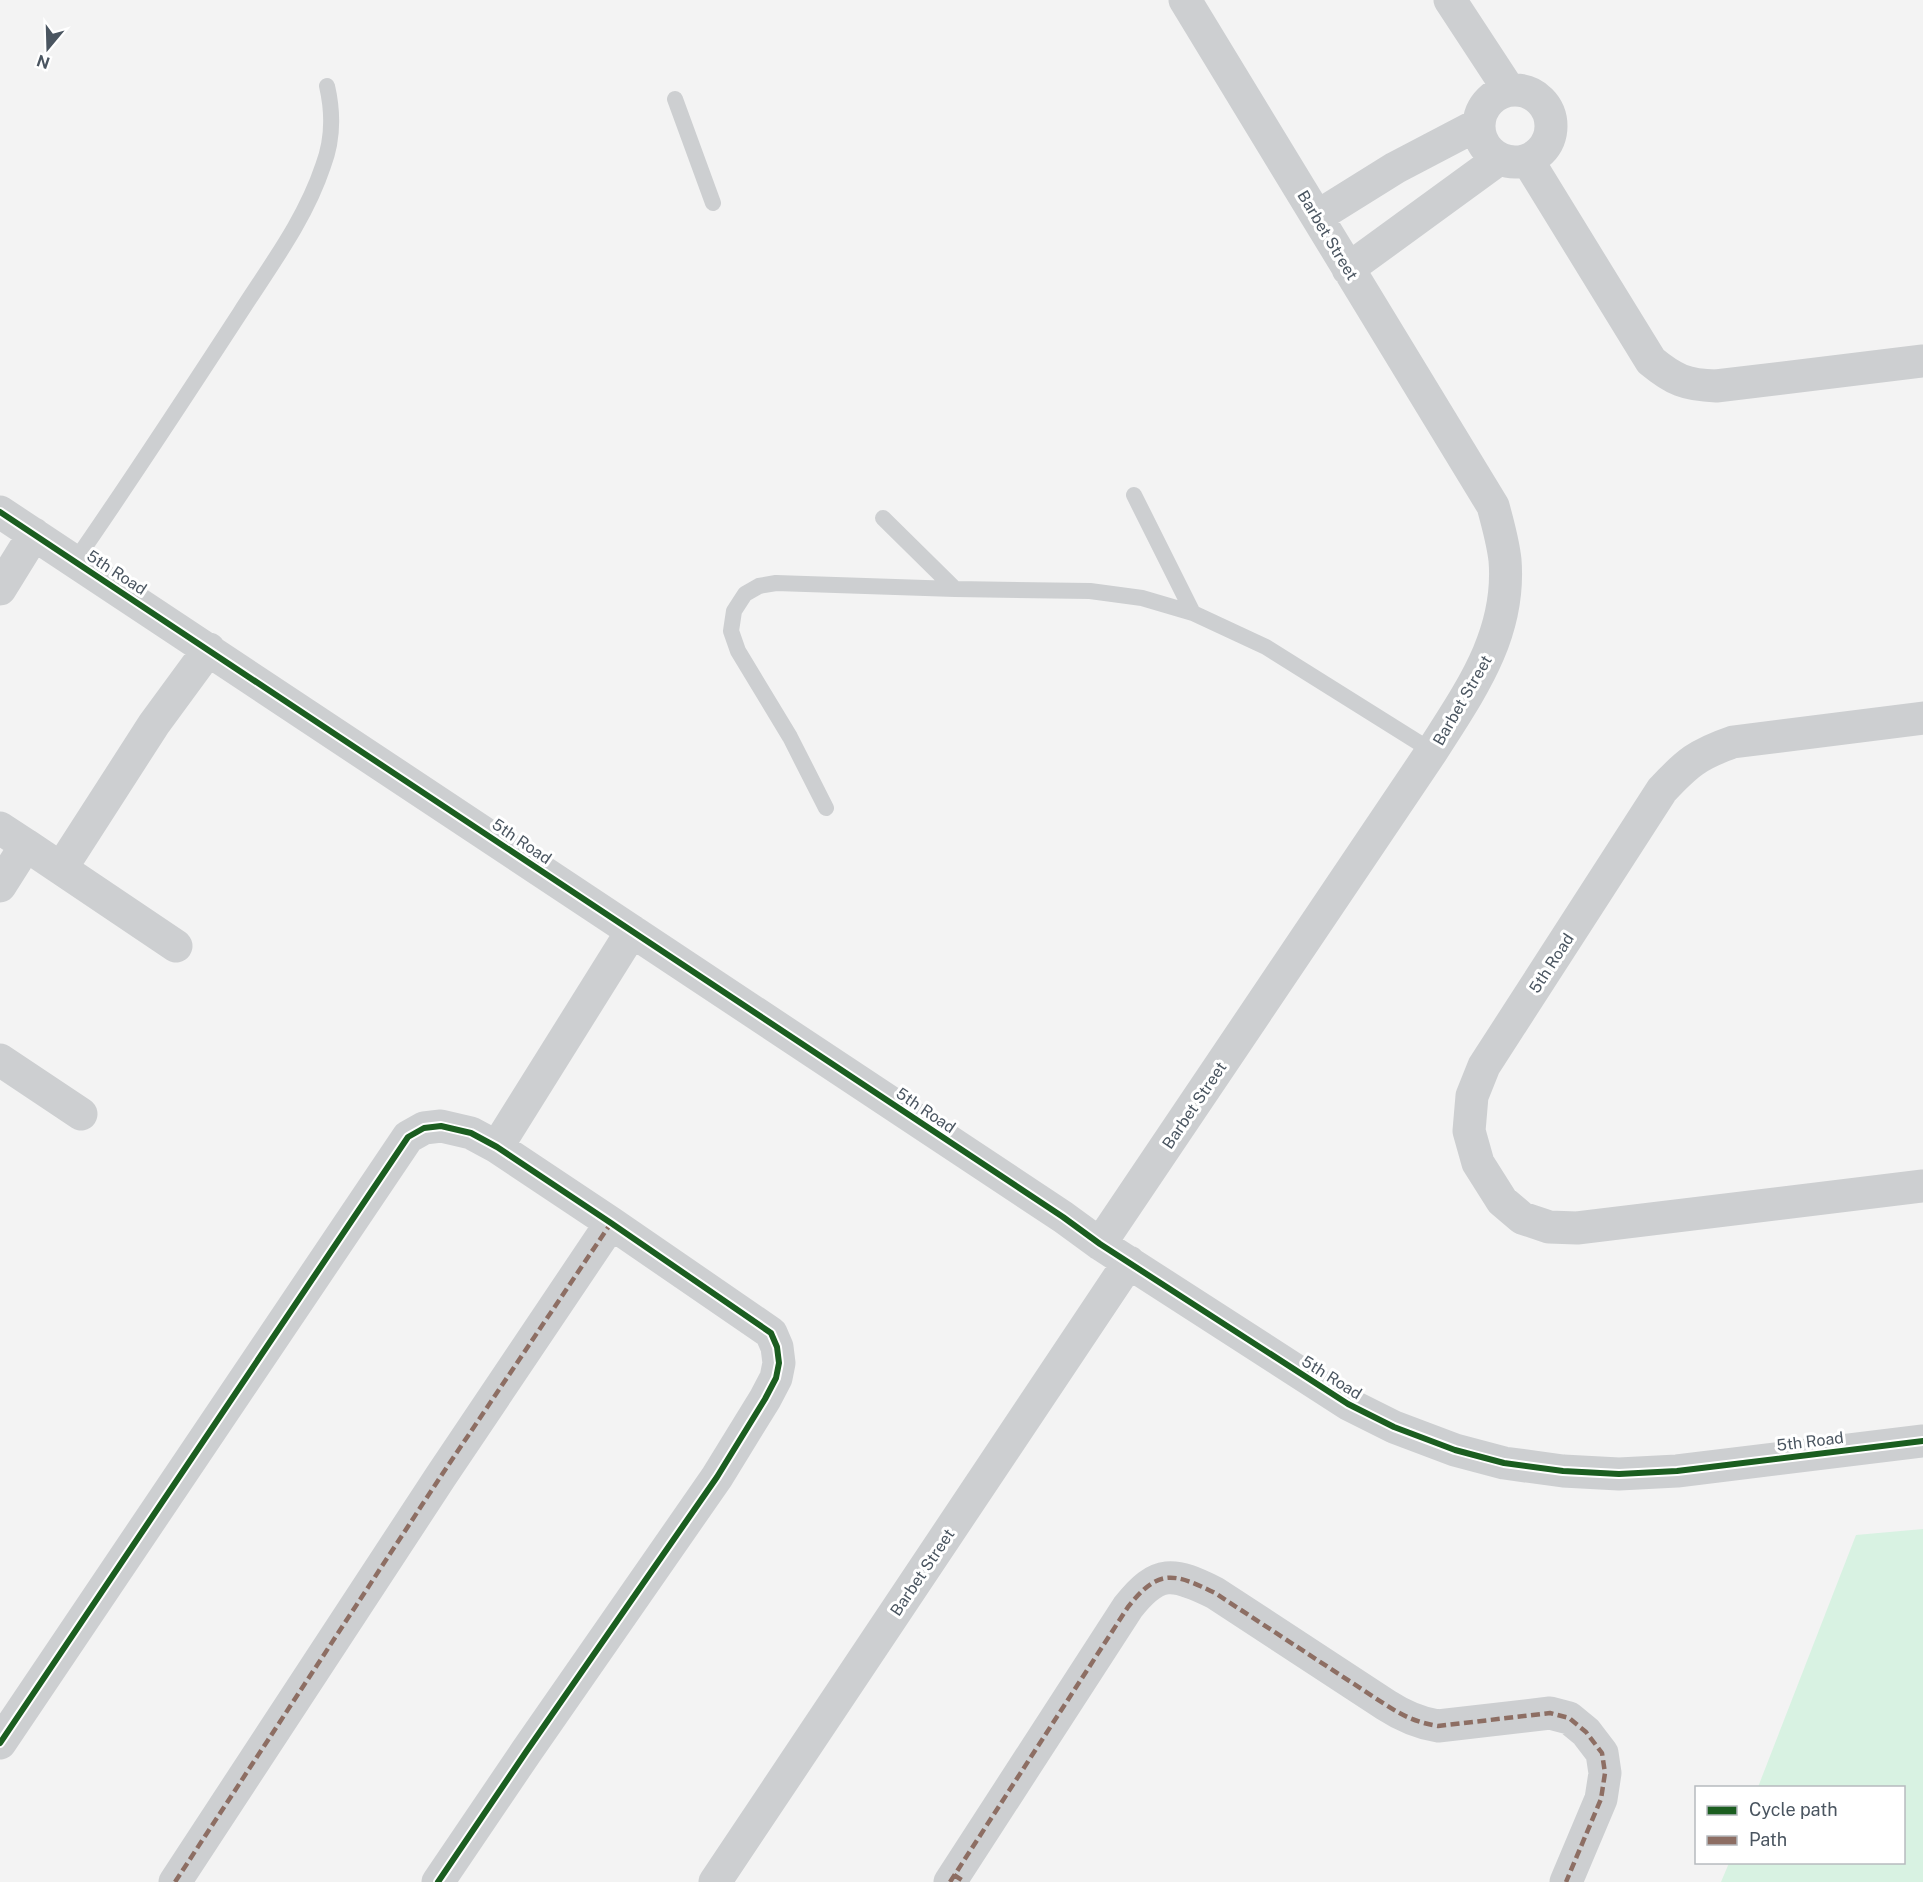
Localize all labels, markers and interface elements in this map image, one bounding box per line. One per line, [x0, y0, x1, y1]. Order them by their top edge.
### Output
north arrow [18, 18, 78, 78]
text: N [34, 51, 52, 73]
street label: Barbet Street [1293, 187, 1362, 283]
street label: 5th Road [83, 546, 150, 599]
street label: Barbet Street [1429, 652, 1496, 749]
street label: 5th Road [488, 815, 555, 868]
street label: 5th Road [1525, 930, 1578, 997]
street label: Barbet Street [1158, 1058, 1231, 1152]
street label: 5th Road [892, 1084, 959, 1137]
street label: 5th Road [1298, 1351, 1365, 1403]
street label: 5th Road [1775, 1428, 1845, 1455]
street label: Barbet Street [886, 1525, 959, 1619]
legend [1695, 1786, 1905, 1864]
text: Cycle path [1749, 1799, 1838, 1820]
text: Path [1749, 1829, 1787, 1850]

